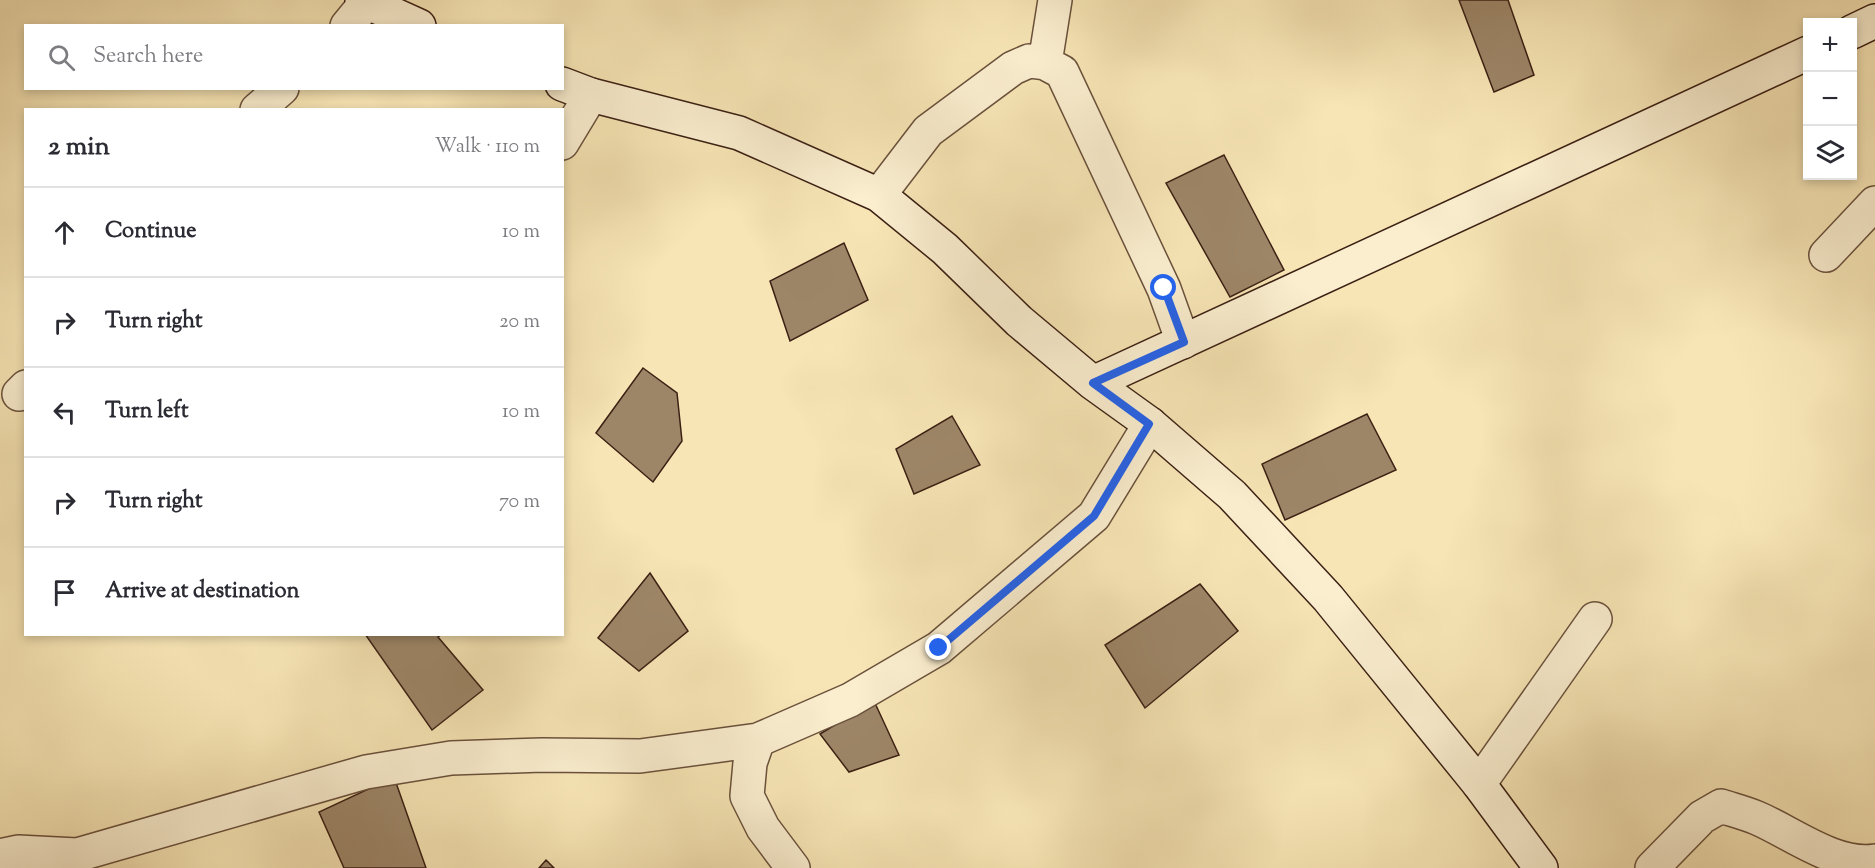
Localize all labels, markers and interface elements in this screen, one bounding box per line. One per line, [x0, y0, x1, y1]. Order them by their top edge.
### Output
map controls [1803, 18, 1857, 180]
button: + [1803, 18, 1857, 72]
search box [24, 24, 564, 90]
icon: search [45, 41, 78, 74]
text: Search here [93, 41, 203, 73]
button: − [1803, 72, 1857, 126]
button: layers [1803, 126, 1857, 180]
text: 2 min [48, 129, 110, 166]
text: Walk · 110 m [435, 133, 540, 162]
icon: ahead [48, 216, 81, 249]
text: Continue [105, 216, 196, 248]
text: 10 m [502, 218, 540, 247]
route start [1150, 274, 1176, 300]
icon: right [48, 306, 81, 339]
text: Turn right [105, 306, 202, 338]
text: 20 m [499, 308, 540, 337]
icon: left [48, 396, 81, 429]
text: Turn left [105, 396, 188, 428]
text: 10 m [502, 398, 540, 427]
icon: right [48, 486, 81, 519]
text: Turn right [105, 486, 202, 518]
text: 70 m [499, 488, 540, 517]
icon: arrive [48, 576, 81, 609]
text: Arrive at destination [105, 576, 300, 608]
route end [925, 634, 951, 660]

